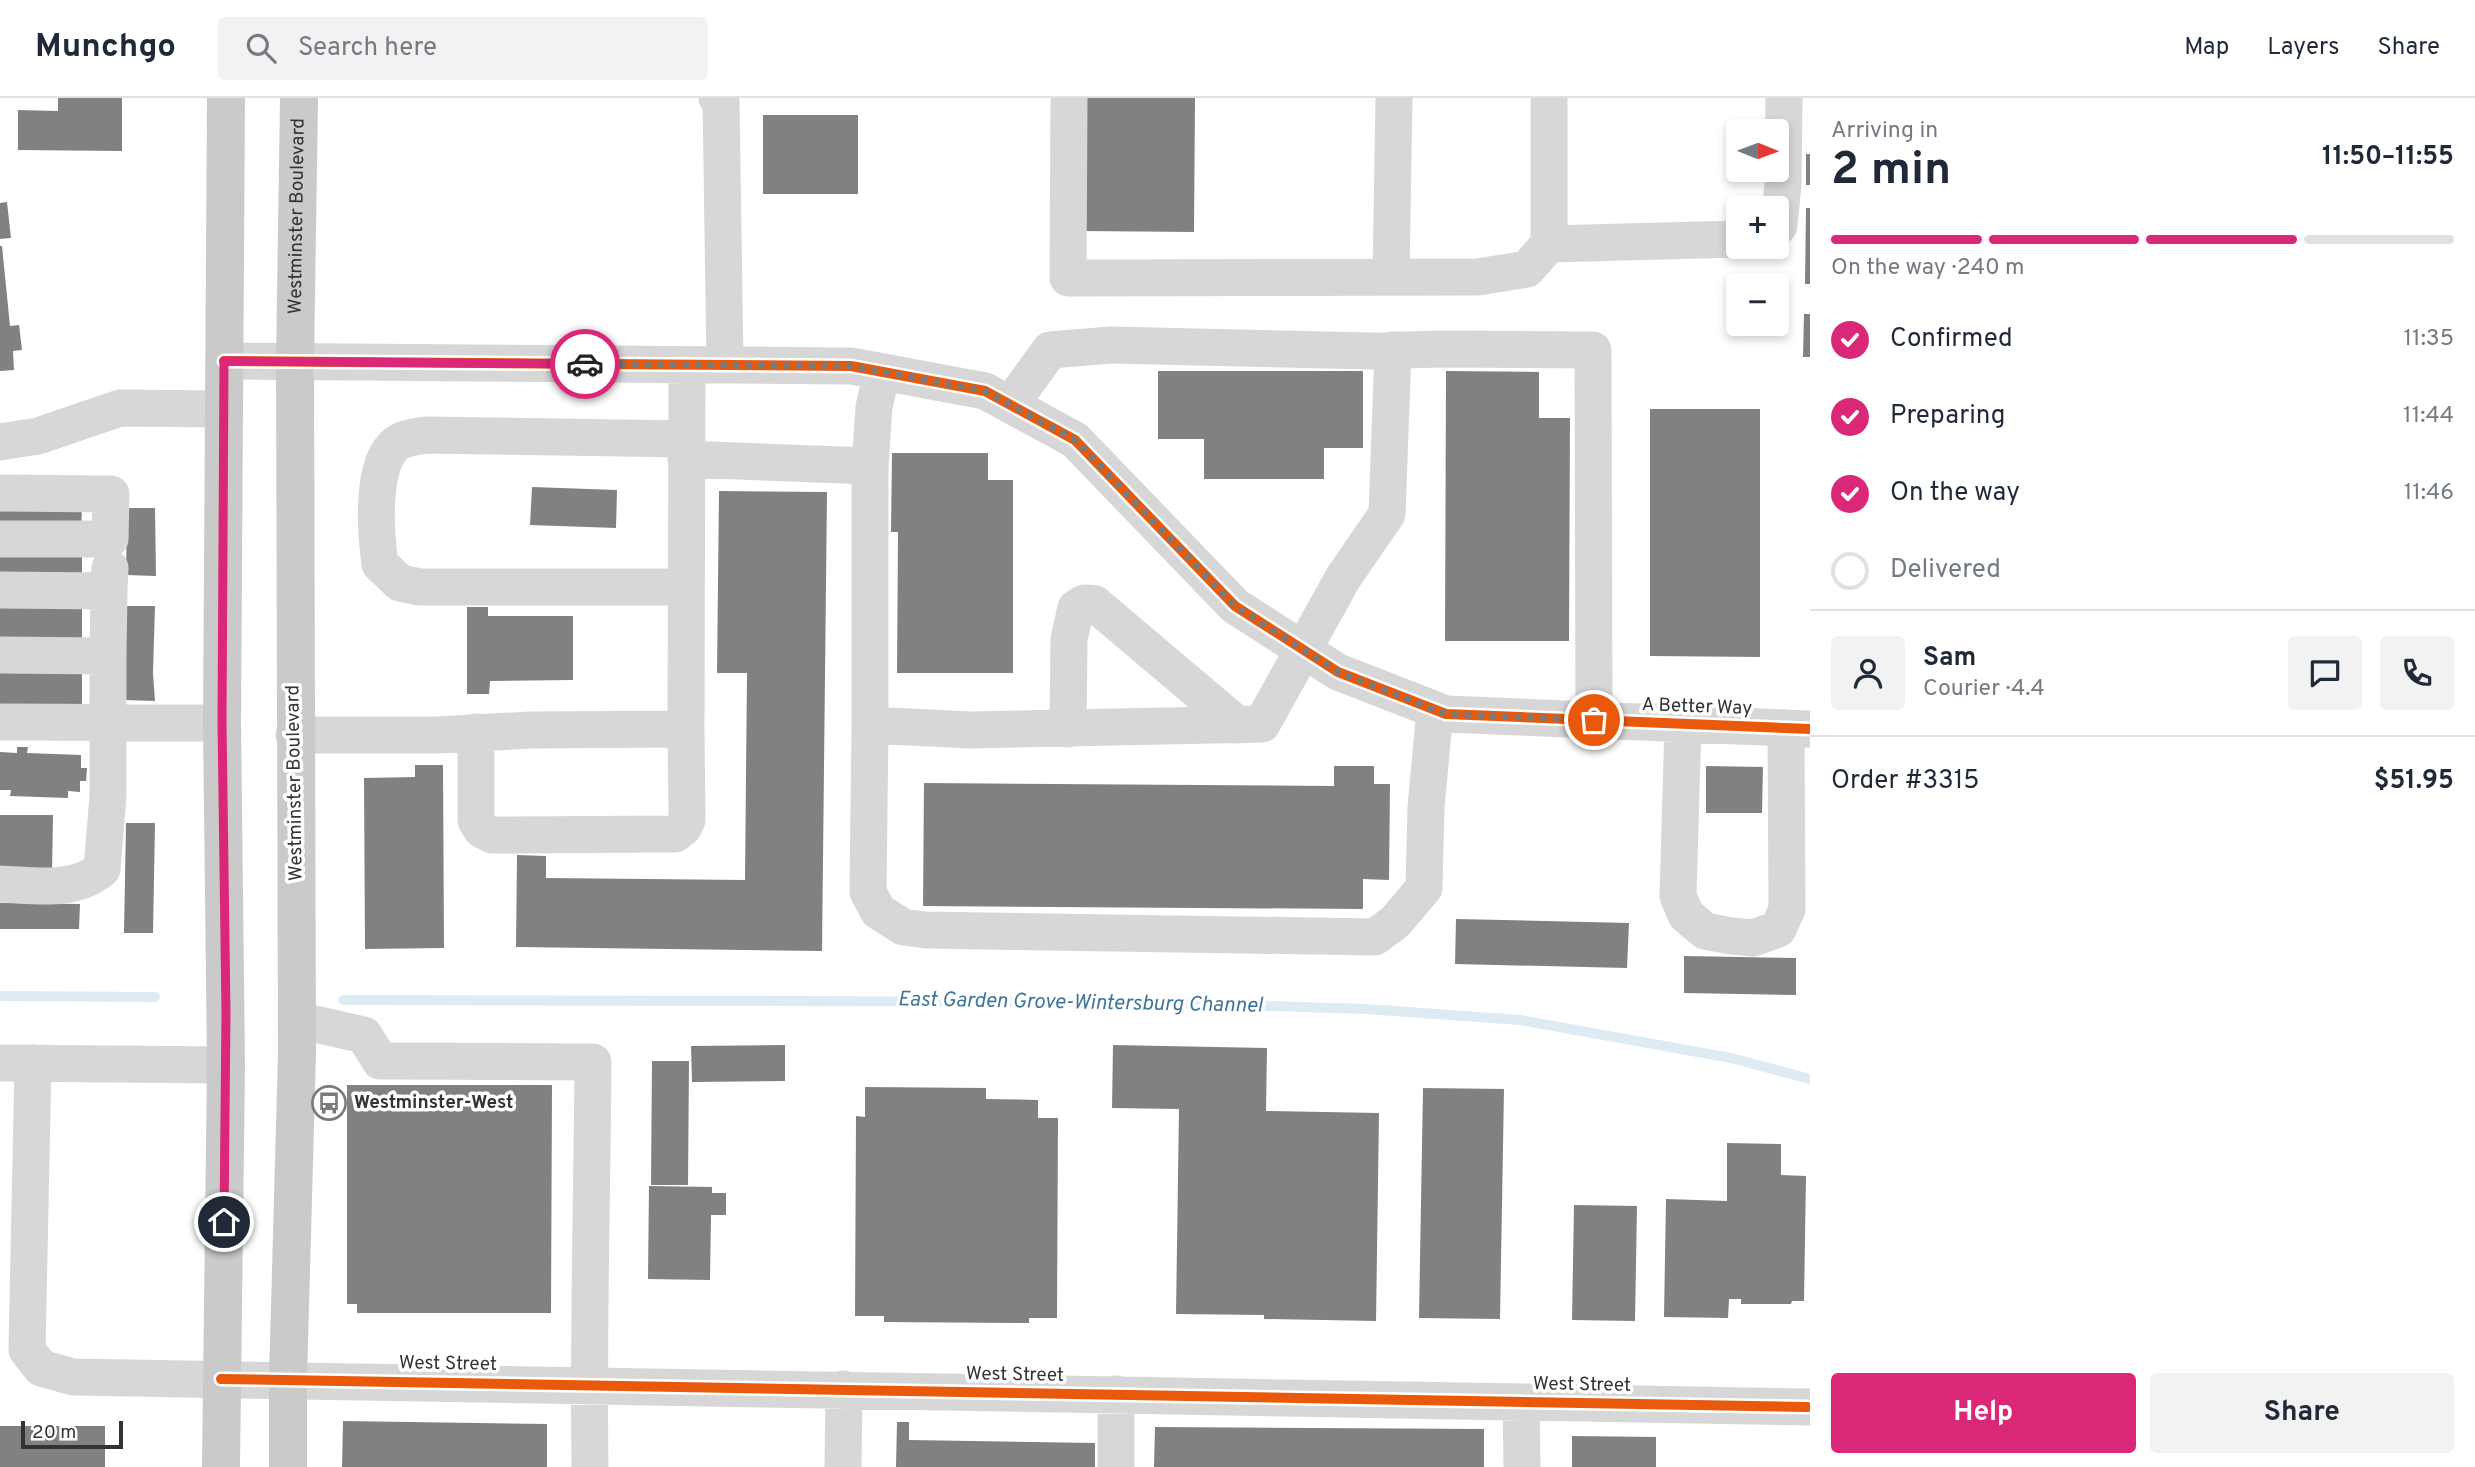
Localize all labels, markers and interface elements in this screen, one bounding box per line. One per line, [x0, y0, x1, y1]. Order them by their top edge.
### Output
search box [218, 17, 708, 80]
text: Munchgo [35, 27, 176, 69]
icon: search [242, 29, 280, 67]
text: Search here [298, 32, 437, 65]
text: Map [2184, 33, 2229, 63]
text: Layers [2267, 33, 2339, 63]
text: Share [2377, 33, 2440, 63]
text: Arriving in [1831, 117, 1938, 146]
street label: Westminster Boulevard [284, 118, 311, 315]
north arrow [1726, 119, 1788, 182]
map controls [1726, 119, 1789, 336]
text: 11:50–11:55 [2322, 141, 2454, 174]
text: 2 min [1831, 142, 1951, 201]
button: + [1726, 196, 1789, 259]
text: On the way · 240 m [1831, 254, 2025, 283]
button: − [1726, 273, 1789, 336]
icon: check [1831, 321, 1869, 359]
text: Confirmed [1890, 323, 2013, 356]
text: 11:35 [2404, 325, 2454, 354]
courier [550, 329, 620, 399]
icon: car [566, 345, 604, 383]
icon: check [1831, 398, 1869, 436]
text: Preparing [1890, 400, 2005, 433]
text: 11:44 [2403, 402, 2454, 431]
icon: check [1831, 475, 1869, 513]
text: On the way [1890, 477, 2020, 510]
text: 11:46 [2404, 479, 2454, 508]
text: Delivered [1890, 554, 2001, 587]
button: person [1831, 636, 1905, 710]
button: chat [2288, 636, 2362, 710]
button: phone [2380, 636, 2454, 710]
text: Sam [1923, 642, 1976, 675]
text: Courier · 4.4 [1923, 675, 2045, 704]
street label: Westminster Boulevard [281, 685, 309, 881]
pin [1564, 690, 1624, 750]
street label: A Better Way [1641, 693, 1753, 721]
icon: bag [1575, 701, 1613, 739]
text: Order #3315 [1831, 765, 1980, 798]
text: $51.95 [2374, 765, 2454, 798]
water label: East Garden Grove-Wintersburg Channel [897, 986, 1264, 1020]
bus stop icon: Westminster-West [310, 1084, 348, 1122]
place label: Westminster-West [354, 1091, 514, 1115]
pin [194, 1192, 254, 1252]
icon: home [205, 1203, 243, 1241]
street label: West Street [399, 1351, 497, 1377]
street label: West Street [966, 1362, 1064, 1388]
street label: West Street [1533, 1372, 1631, 1398]
button: Help [1831, 1373, 2136, 1453]
button: Share [2150, 1373, 2454, 1453]
scale bar [21, 1418, 122, 1450]
text: 20 m [32, 1421, 76, 1445]

